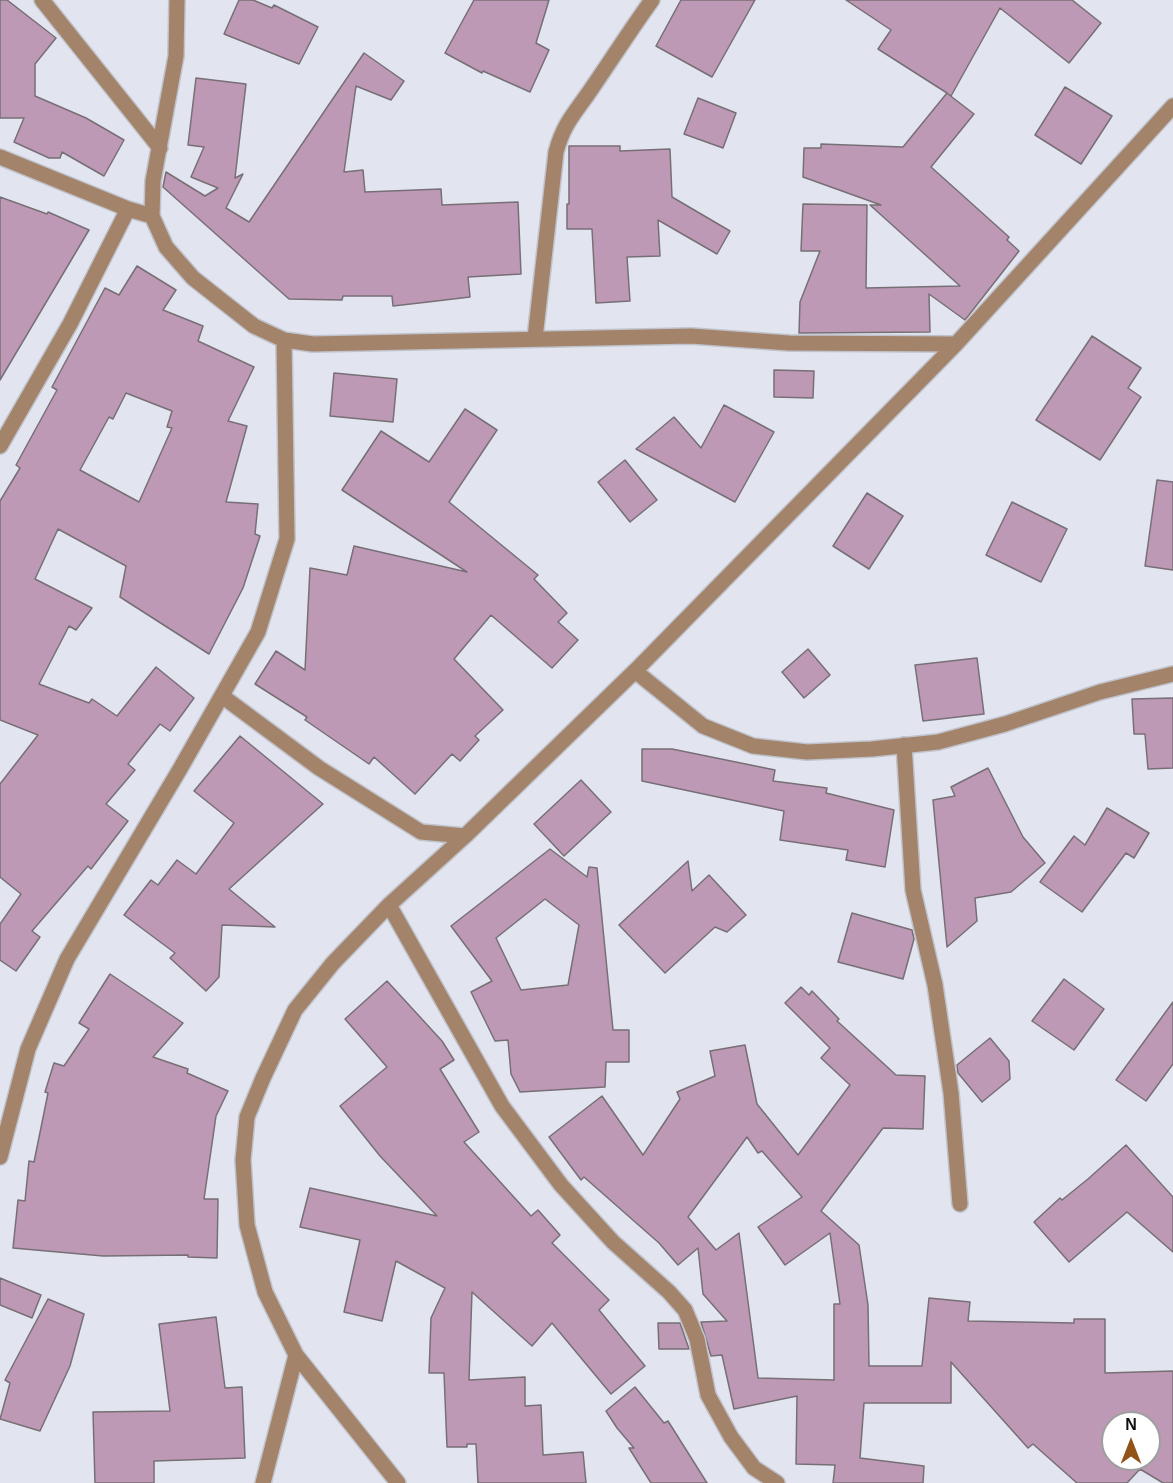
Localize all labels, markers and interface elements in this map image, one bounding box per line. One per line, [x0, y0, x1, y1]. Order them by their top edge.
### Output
north arrow [1101, 1411, 1161, 1471]
text: N [1125, 1416, 1137, 1433]

